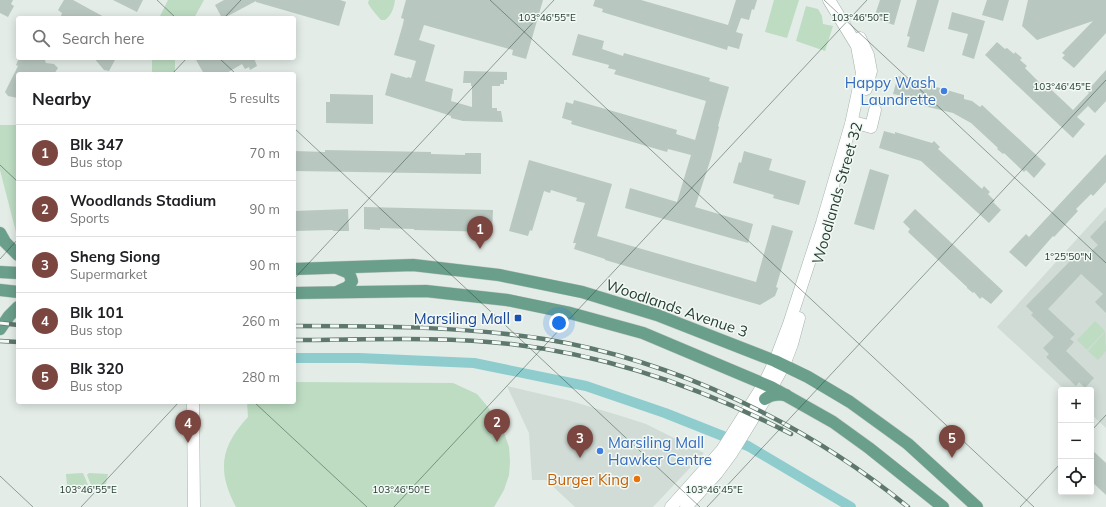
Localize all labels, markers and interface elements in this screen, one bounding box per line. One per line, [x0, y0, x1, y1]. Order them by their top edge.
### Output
text: 103°46'55"E [518, 11, 576, 24]
text: 103°46'50"E [831, 11, 889, 24]
search box [16, 16, 296, 60]
icon: search [30, 27, 52, 49]
text: Search here [62, 29, 144, 48]
place label: Happy Wash Laundrette [845, 73, 936, 109]
text: 103°46'45"E [1033, 80, 1091, 93]
marker: Happy Wash Laundrette [939, 86, 949, 96]
text: Nearby [32, 88, 91, 109]
text: 5 results [229, 90, 280, 106]
street label: Woodlands Street 32 [808, 120, 866, 266]
text: Blk 347 [70, 135, 124, 154]
text: 1 [41, 145, 49, 161]
text: 70 m [250, 145, 280, 161]
text: Bus stop [70, 154, 122, 170]
text: Woodlands Stadium [70, 191, 216, 210]
text: 2 [41, 201, 49, 217]
text: 90 m [250, 201, 280, 217]
text: Sports [70, 210, 109, 226]
pin: 1 [467, 216, 493, 249]
text: Sheng Siong [70, 247, 160, 266]
text: 1°25'50"N [1044, 250, 1092, 263]
text: 3 [41, 257, 49, 273]
text: 90 m [250, 257, 280, 273]
text: Supermarket [70, 266, 147, 282]
street label: Woodlands Avenue 3 [604, 275, 750, 341]
text: Blk 101 [70, 303, 124, 322]
place label: Marsiling Mall [414, 309, 510, 328]
text: 4 [41, 313, 49, 329]
text: 260 m [242, 313, 280, 329]
marker: Marsiling Mall [513, 313, 523, 323]
your location [549, 313, 569, 333]
text: Bus stop [70, 322, 122, 338]
text: Blk 320 [70, 359, 124, 378]
text: 5 [41, 369, 49, 385]
text: 280 m [242, 369, 280, 385]
text: Bus stop [70, 378, 122, 394]
map controls [1058, 387, 1094, 495]
button: + [1058, 387, 1094, 423]
pin: 2 [484, 409, 510, 442]
pin: 4 [175, 410, 201, 443]
button: − [1058, 423, 1094, 459]
pin: 3 [567, 425, 593, 458]
pin: 5 [939, 425, 965, 458]
place label: Marsiling Mall Hawker Centre [608, 433, 712, 469]
marker: Marsiling Mall Hawker Centre [595, 446, 605, 456]
button: locate [1058, 459, 1094, 495]
place label: Burger King [547, 470, 629, 489]
marker: Burger King [632, 474, 642, 484]
text: 103°46'55"E [59, 483, 117, 496]
text: 103°46'50"E [372, 483, 430, 496]
text: 103°46'45"E [685, 483, 743, 496]

